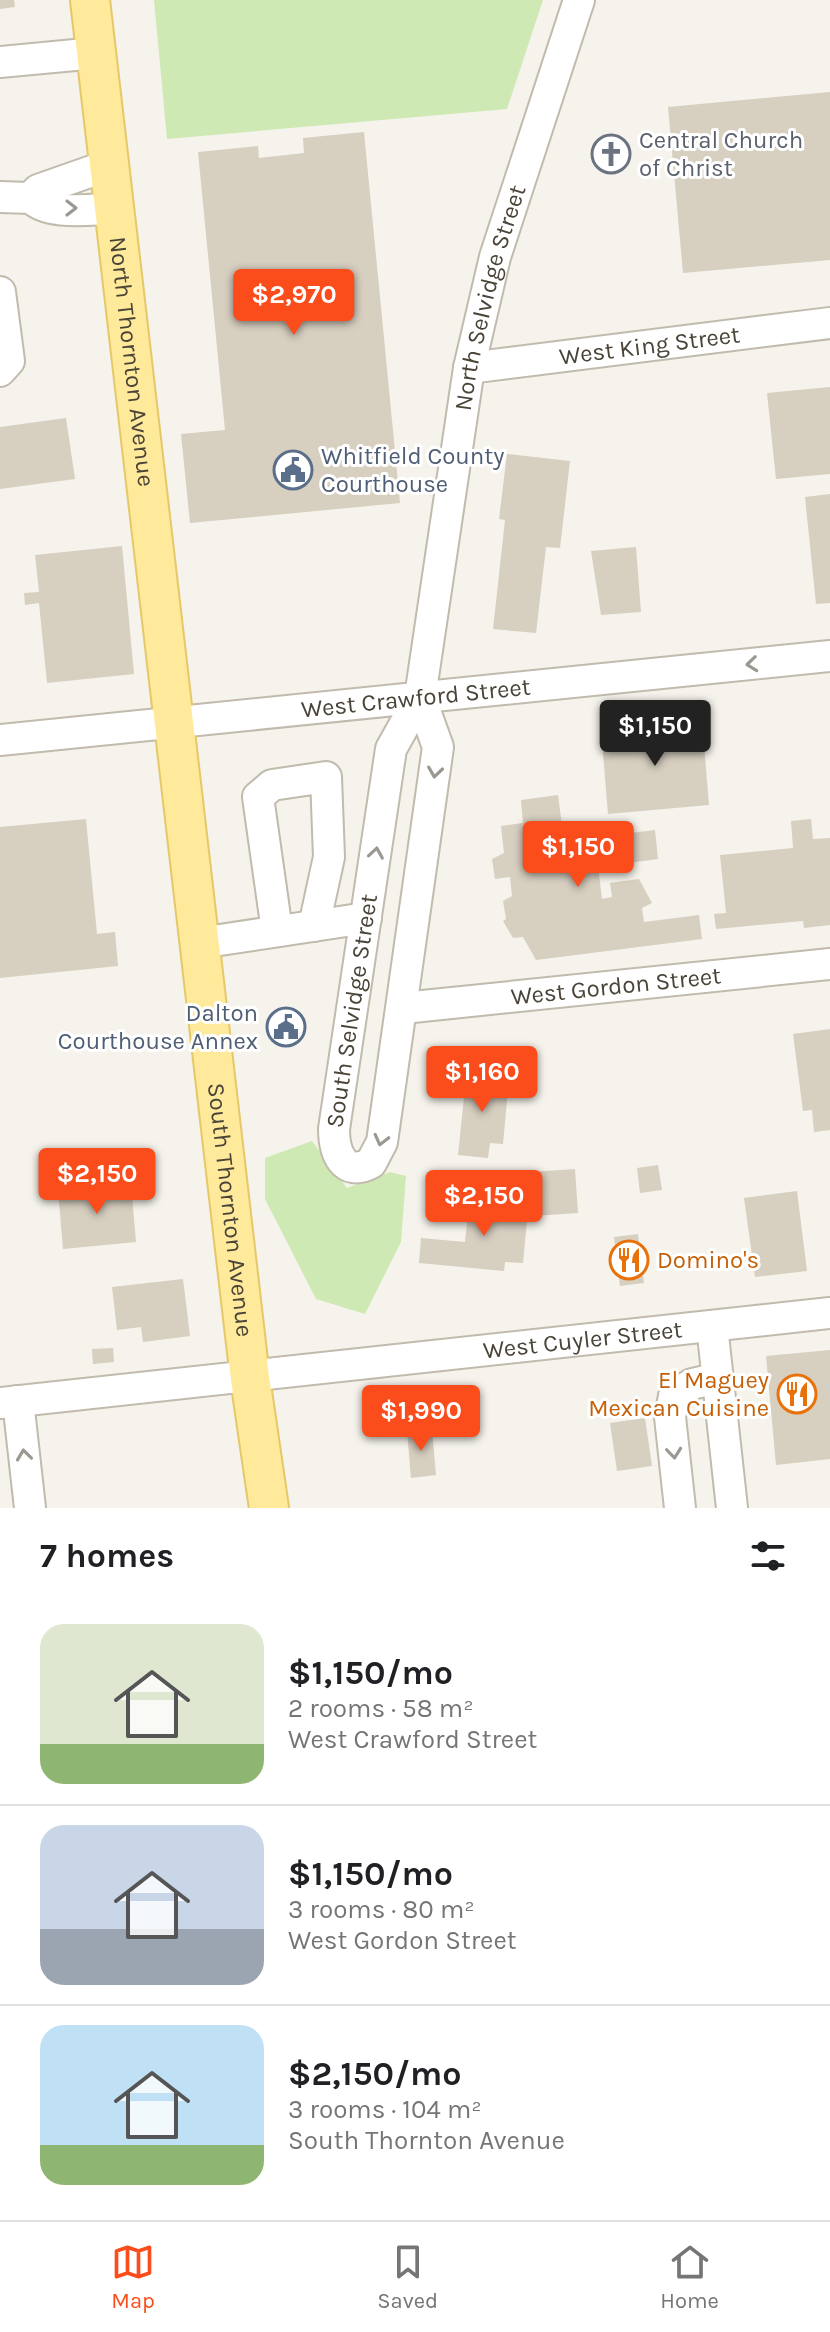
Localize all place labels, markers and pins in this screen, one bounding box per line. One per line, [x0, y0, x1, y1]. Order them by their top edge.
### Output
place label: Central Church of Christ [639, 126, 803, 182]
church icon: Central Church of Christ [590, 133, 632, 175]
pin: $2,970 [229, 269, 359, 337]
place label: Whitfield County Courthouse [321, 442, 505, 498]
public building icon: Whitfield County Courthouse [272, 449, 314, 491]
pin: $1,150 [590, 700, 720, 768]
pin: $1,150 [513, 821, 643, 889]
place label: Dalton Courthouse Annex [58, 999, 258, 1055]
public building icon: Dalton Courthouse Annex [265, 1006, 307, 1048]
pin: $1,160 [417, 1046, 547, 1114]
pin: $2,150 [32, 1148, 162, 1216]
pin: $2,150 [419, 1170, 549, 1238]
restaurant icon: Domino's [608, 1239, 650, 1281]
place label: Domino's [657, 1246, 759, 1274]
place label: El Maguey Mexican Cuisine [588, 1366, 769, 1422]
restaurant icon: El Maguey Mexican Cuisine [776, 1373, 818, 1415]
pin: $1,990 [356, 1385, 486, 1453]

